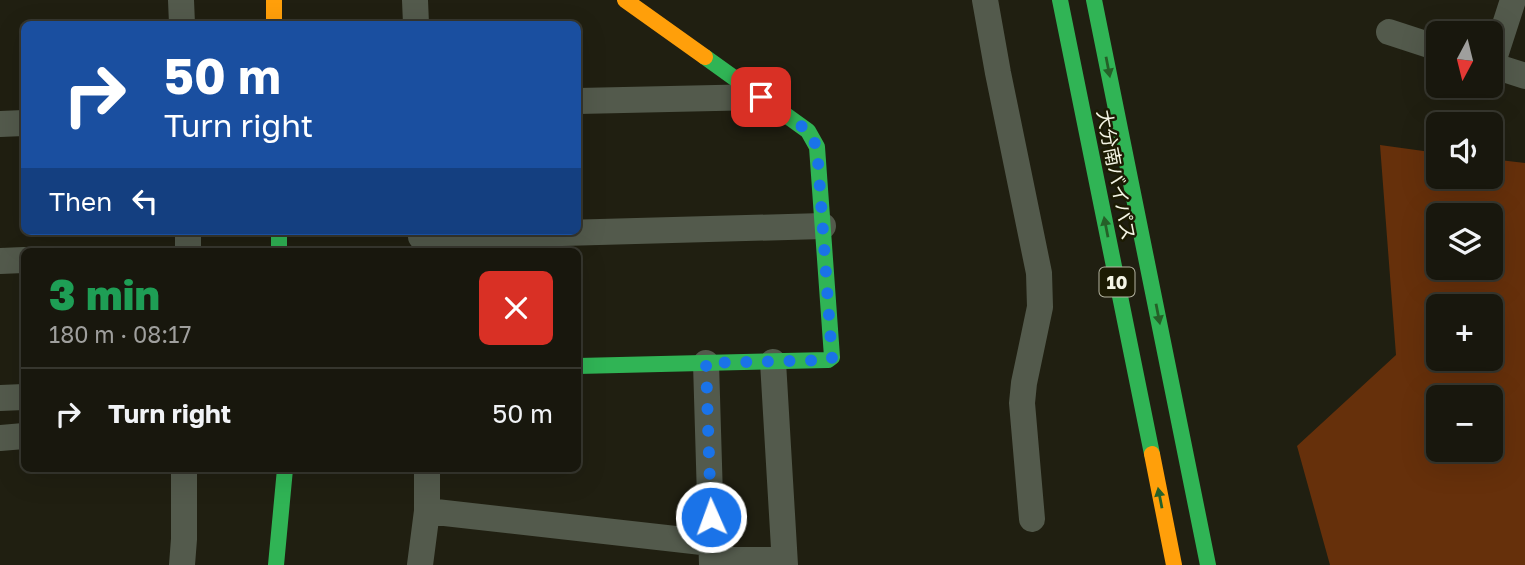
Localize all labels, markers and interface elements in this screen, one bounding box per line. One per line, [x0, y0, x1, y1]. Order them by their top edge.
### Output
north arrow [1426, 21, 1503, 98]
map controls [1426, 21, 1503, 462]
text: 50 m [164, 46, 281, 105]
icon: right [49, 49, 140, 140]
one-way arrow [1102, 56, 1113, 78]
pin [731, 67, 791, 127]
icon: arrive [742, 78, 780, 116]
text: Turn right [164, 106, 313, 144]
street label: 大分南バイパス [1093, 108, 1141, 242]
button: sound [1426, 112, 1503, 189]
icon: left [126, 182, 164, 220]
text: Then [49, 186, 112, 217]
button: layers [1426, 203, 1503, 280]
one-way arrow [1100, 216, 1111, 238]
road number: 10 [1100, 268, 1134, 296]
text: 3 min [49, 269, 160, 319]
button: close [479, 271, 553, 345]
button: + [1426, 294, 1503, 371]
one-way arrow [1152, 303, 1163, 325]
text: 180 m · 08:17 [49, 320, 192, 348]
button: − [1426, 385, 1503, 462]
icon: right [49, 395, 87, 433]
text: Turn right [108, 398, 231, 429]
text: 50 m [492, 398, 553, 429]
position arrow [674, 480, 748, 554]
one-way arrow [1155, 487, 1166, 509]

